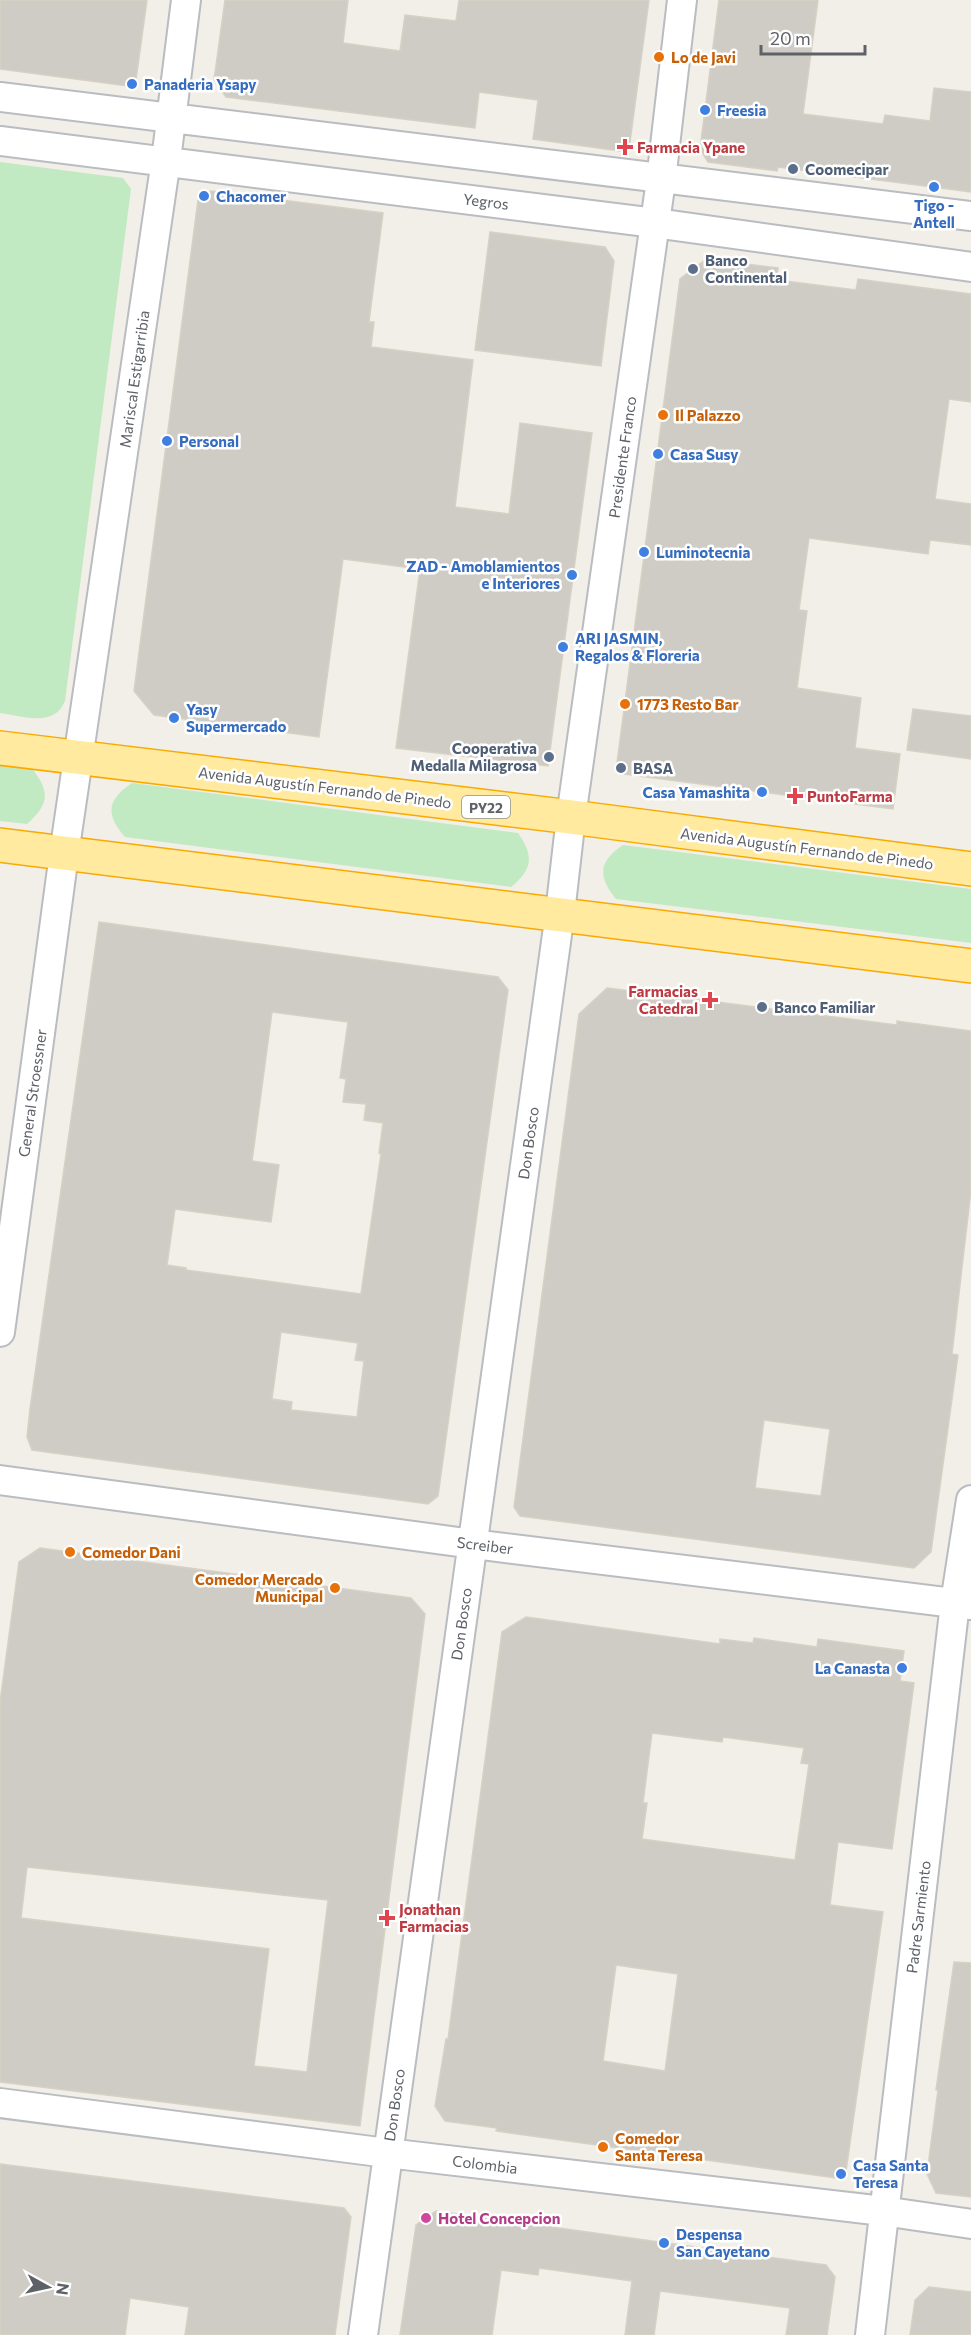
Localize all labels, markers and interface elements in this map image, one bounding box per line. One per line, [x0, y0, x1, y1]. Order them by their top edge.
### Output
scale bar [761, 18, 864, 56]
text: 20 m [770, 27, 811, 49]
place label: Lo de Javi [671, 48, 736, 66]
marker: Lo de Javi [652, 50, 666, 64]
place label: Panaderia Ysapy [144, 75, 257, 93]
marker: Panaderia Ysapy [125, 77, 139, 91]
place label: Freesia [717, 101, 766, 119]
marker: Freesia [698, 103, 712, 117]
place label: Farmacia Ypane [637, 138, 745, 156]
marker: Farmacia Ypane [618, 140, 632, 154]
place label: Coomecipar [805, 160, 889, 178]
marker: Coomecipar [786, 162, 800, 176]
marker: Tigo - Antell [927, 180, 941, 194]
place label: Chacomer [216, 187, 286, 205]
marker: Chacomer [197, 189, 211, 203]
street label: Yegros [462, 189, 510, 213]
place label: Tigo - Antell [913, 196, 955, 231]
place label: Banco Continental [705, 251, 787, 286]
marker: Banco Continental [686, 262, 700, 276]
street label: Mariscal Estigarribia [115, 309, 153, 449]
street label: Presidente Franco [605, 395, 639, 519]
place label: Il Palazzo [675, 406, 741, 424]
marker: Il Palazzo [656, 408, 670, 422]
place label: Personal [179, 432, 239, 450]
marker: Personal [160, 434, 174, 448]
place label: Casa Susy [670, 445, 739, 463]
marker: Casa Susy [651, 447, 665, 461]
place label: Luminotecnia [656, 543, 750, 561]
marker: Luminotecnia [637, 545, 651, 559]
place label: ZAD - Amoblamientos e Interiores [406, 557, 560, 592]
marker: ZAD - Amoblamientos e Interiores [565, 568, 579, 582]
place label: ARI JASMIN, Regalos & Floreria [575, 629, 700, 664]
marker: ARI JASMIN, Regalos & Floreria [556, 640, 570, 654]
place label: 1773 Resto Bar [637, 695, 739, 713]
marker: 1773 Resto Bar [618, 697, 632, 711]
place label: Yasy Supermercado [186, 700, 286, 735]
marker: Yasy Supermercado [167, 711, 181, 725]
place label: Cooperativa Medalla Milagrosa [411, 739, 537, 774]
marker: Cooperativa Medalla Milagrosa [542, 750, 556, 764]
place label: BASA [633, 759, 674, 777]
marker: BASA [614, 761, 628, 775]
street label: Avenida Augustín Fernando de Pinedo [197, 763, 453, 811]
place label: Casa Yamashita [642, 783, 750, 801]
marker: Casa Yamashita [755, 785, 769, 799]
place label: PuntoFarma [807, 787, 893, 805]
marker: PuntoFarma [788, 789, 802, 803]
road number: PY22 [462, 796, 510, 818]
street label: Avenida Augustín Fernando de Pinedo [679, 824, 935, 872]
place label: Farmacias Catedral [628, 982, 698, 1017]
marker: Farmacias Catedral [703, 993, 717, 1007]
place label: Banco Familiar [774, 998, 876, 1016]
marker: Banco Familiar [755, 1000, 769, 1014]
street label: General Stroessner [14, 1028, 50, 1158]
street label: Don Bosco [514, 1105, 542, 1180]
street label: Screiber [456, 1533, 514, 1557]
place label: Comedor Dani [82, 1543, 181, 1561]
marker: Comedor Dani [63, 1545, 77, 1559]
place label: Comedor Mercado Municipal [195, 1570, 323, 1605]
marker: Comedor Mercado Municipal [328, 1581, 342, 1595]
street label: Don Bosco [447, 1586, 475, 1661]
place label: La Canasta [815, 1659, 890, 1677]
marker: La Canasta [895, 1661, 909, 1675]
street label: Padre Sarmiento [902, 1860, 934, 1974]
place label: Jonathan Farmacias [399, 1900, 469, 1935]
marker: Jonathan Farmacias [380, 1911, 394, 1925]
street label: Don Bosco [380, 2067, 408, 2142]
place label: Comedor Santa Teresa [615, 2129, 703, 2164]
marker: Comedor Santa Teresa [596, 2140, 610, 2154]
street label: Colombia [451, 2151, 519, 2177]
place label: Casa Santa Teresa [853, 2156, 929, 2191]
marker: Casa Santa Teresa [834, 2167, 848, 2181]
place label: Hotel Concepcion [438, 2209, 560, 2227]
marker: Hotel Concepcion [419, 2211, 433, 2225]
place label: Despensa San Cayetano [676, 2225, 770, 2260]
marker: Despensa San Cayetano [657, 2236, 671, 2250]
north arrow [18, 2257, 78, 2317]
text: N [53, 2282, 74, 2296]

